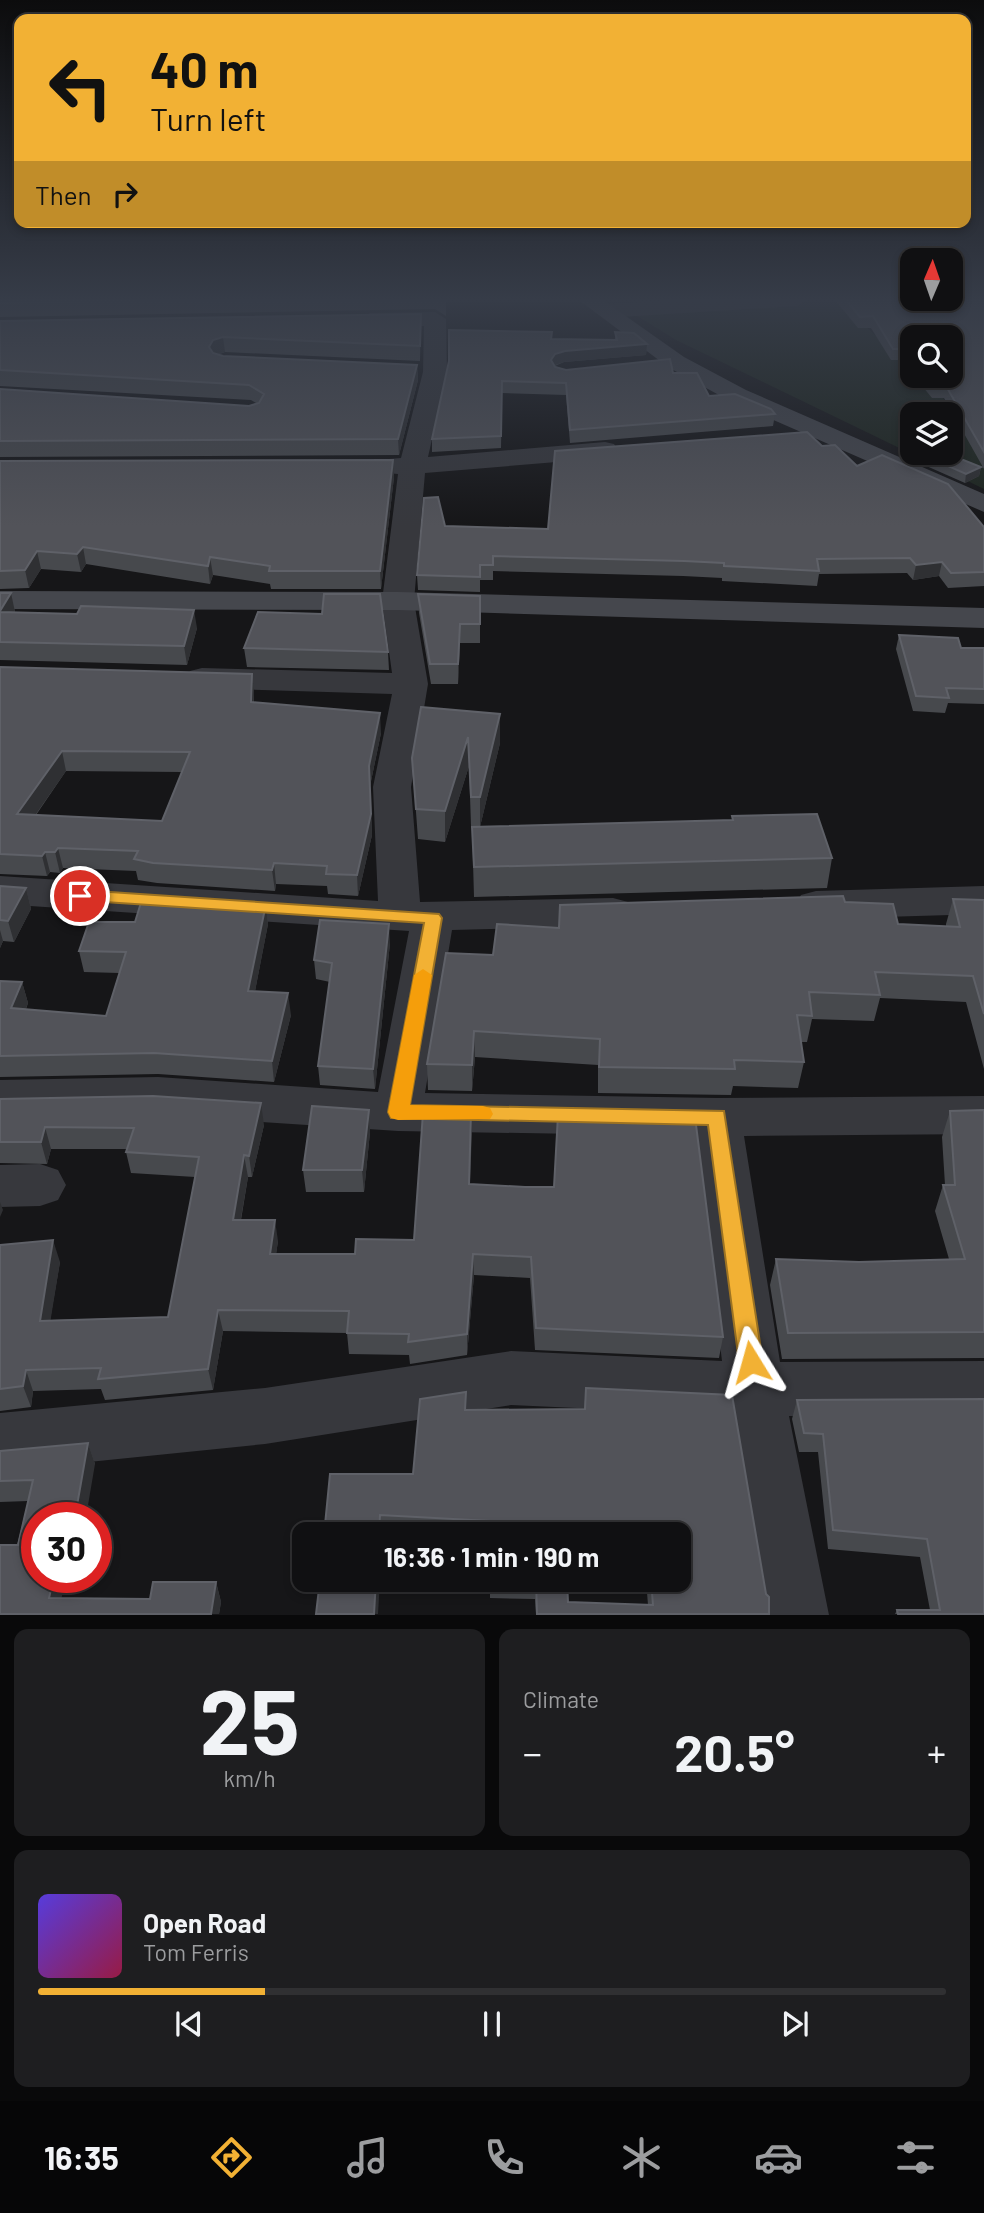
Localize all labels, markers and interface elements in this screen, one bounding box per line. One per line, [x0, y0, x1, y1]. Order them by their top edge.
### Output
text: 40 m [150, 39, 258, 98]
icon: left [35, 42, 126, 133]
text: Turn left [150, 99, 267, 137]
icon: right [106, 175, 144, 213]
text: Then [35, 179, 92, 210]
north arrow [900, 248, 962, 312]
map controls [900, 248, 963, 465]
button: search [900, 325, 963, 388]
button: layers [900, 402, 963, 465]
pin [50, 866, 110, 926]
icon: arrive [61, 877, 99, 915]
position arrow [714, 1325, 788, 1399]
speed limit sign: 30 [21, 1502, 112, 1593]
text: 16:36 · 1 min · 190 m [384, 1541, 599, 1572]
text: 25 [199, 1664, 300, 1773]
text: Climate [523, 1685, 599, 1713]
text: 20.5° [674, 1720, 795, 1782]
text: − [523, 1729, 542, 1775]
text: + [927, 1729, 946, 1775]
text: km/h [223, 1764, 276, 1792]
text: Open Road [143, 1907, 266, 1938]
text: Tom Ferris [143, 1938, 249, 1966]
icon: previous [170, 2005, 208, 2043]
icon: pause [473, 2005, 511, 2043]
icon: next [776, 2005, 814, 2043]
icon: directions [207, 2133, 256, 2182]
icon: music [343, 2133, 392, 2182]
icon: phone [480, 2133, 529, 2182]
icon: climate [617, 2133, 666, 2182]
icon: car [754, 2133, 803, 2182]
icon: filters [891, 2133, 940, 2182]
text: 16:35 [44, 2138, 119, 2176]

